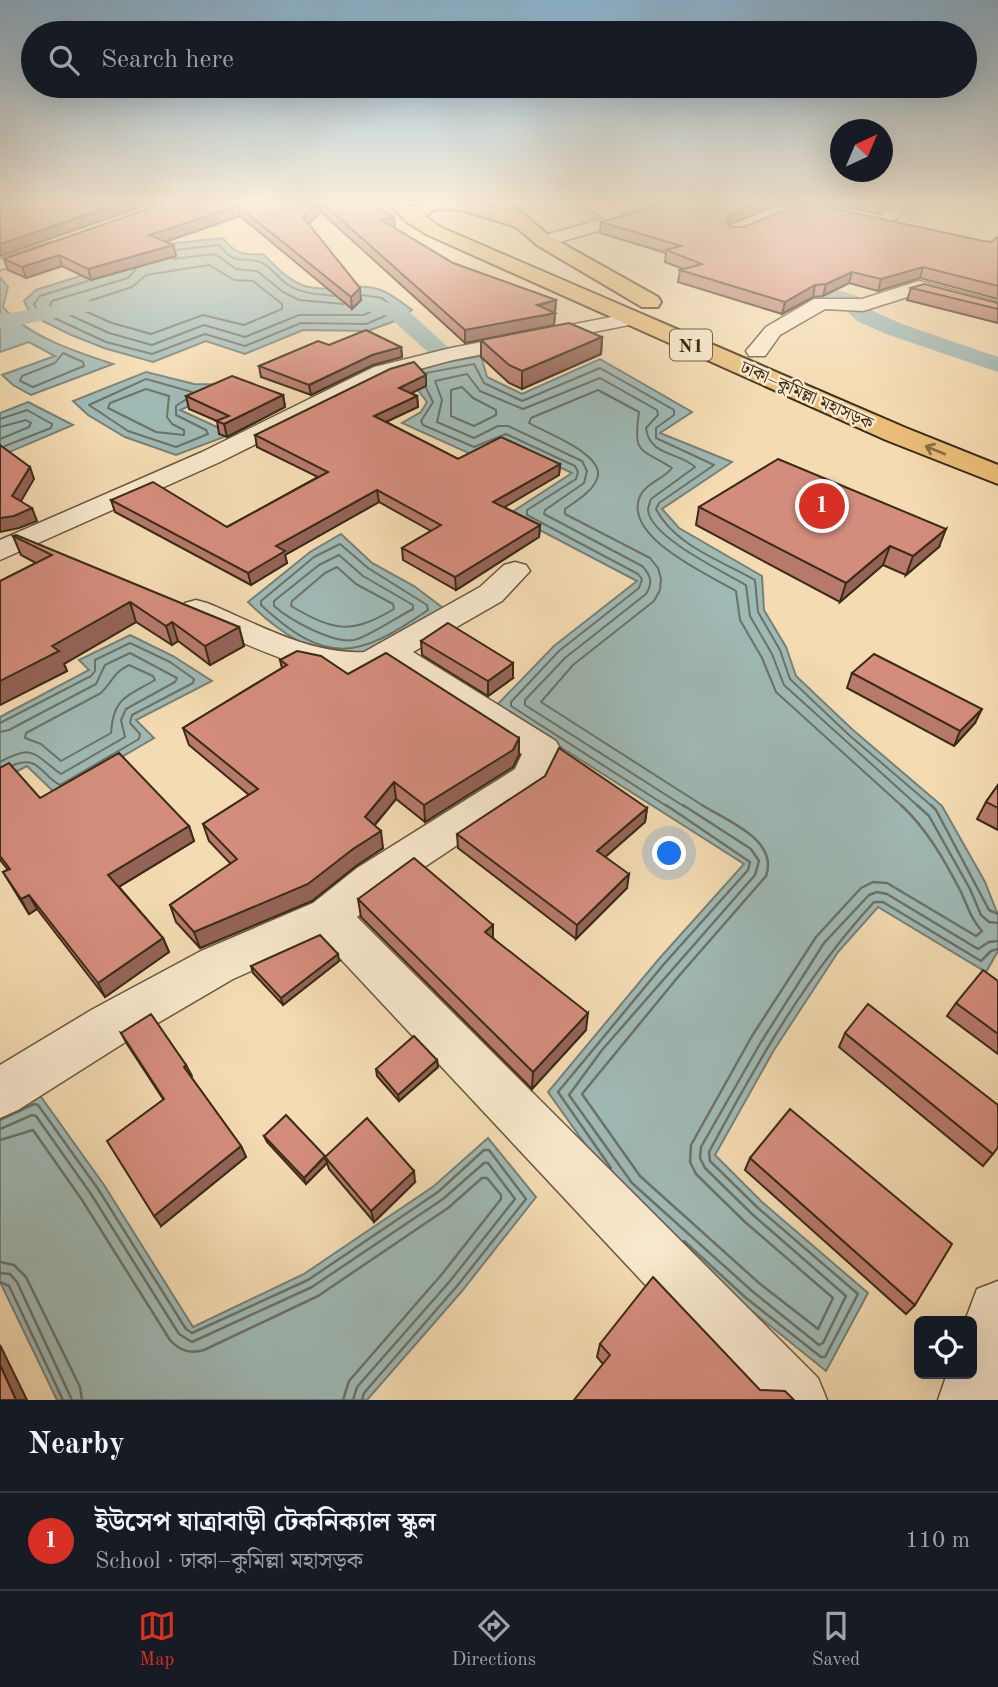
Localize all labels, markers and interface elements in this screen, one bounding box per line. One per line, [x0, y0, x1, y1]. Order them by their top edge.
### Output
search box [21, 21, 977, 98]
icon: search [45, 41, 83, 79]
text: Search here [101, 47, 234, 73]
north arrow [830, 119, 893, 182]
road number: N1 [670, 330, 712, 360]
street label: ঢাকা–কুমিল্লা মহাসড়ক [736, 356, 878, 435]
one-way arrow [924, 443, 946, 456]
pin: 1 [799, 480, 845, 532]
your location [652, 836, 686, 870]
map controls [914, 1316, 977, 1379]
button: locate [914, 1316, 977, 1379]
text: Nearby [28, 1430, 125, 1460]
text: ইউসেপ যাত্রাবাড়ী টেকনিক্যাল স্কুল [95, 1510, 436, 1536]
text: 1 [44, 1529, 58, 1552]
text: 110 m [905, 1529, 970, 1552]
text: School · ঢাকা–কুমিল্লা মহাসড়ক [95, 1550, 363, 1573]
tab: Map [138, 1607, 176, 1672]
tab: Directions [452, 1607, 536, 1672]
tab: Saved [812, 1607, 860, 1672]

